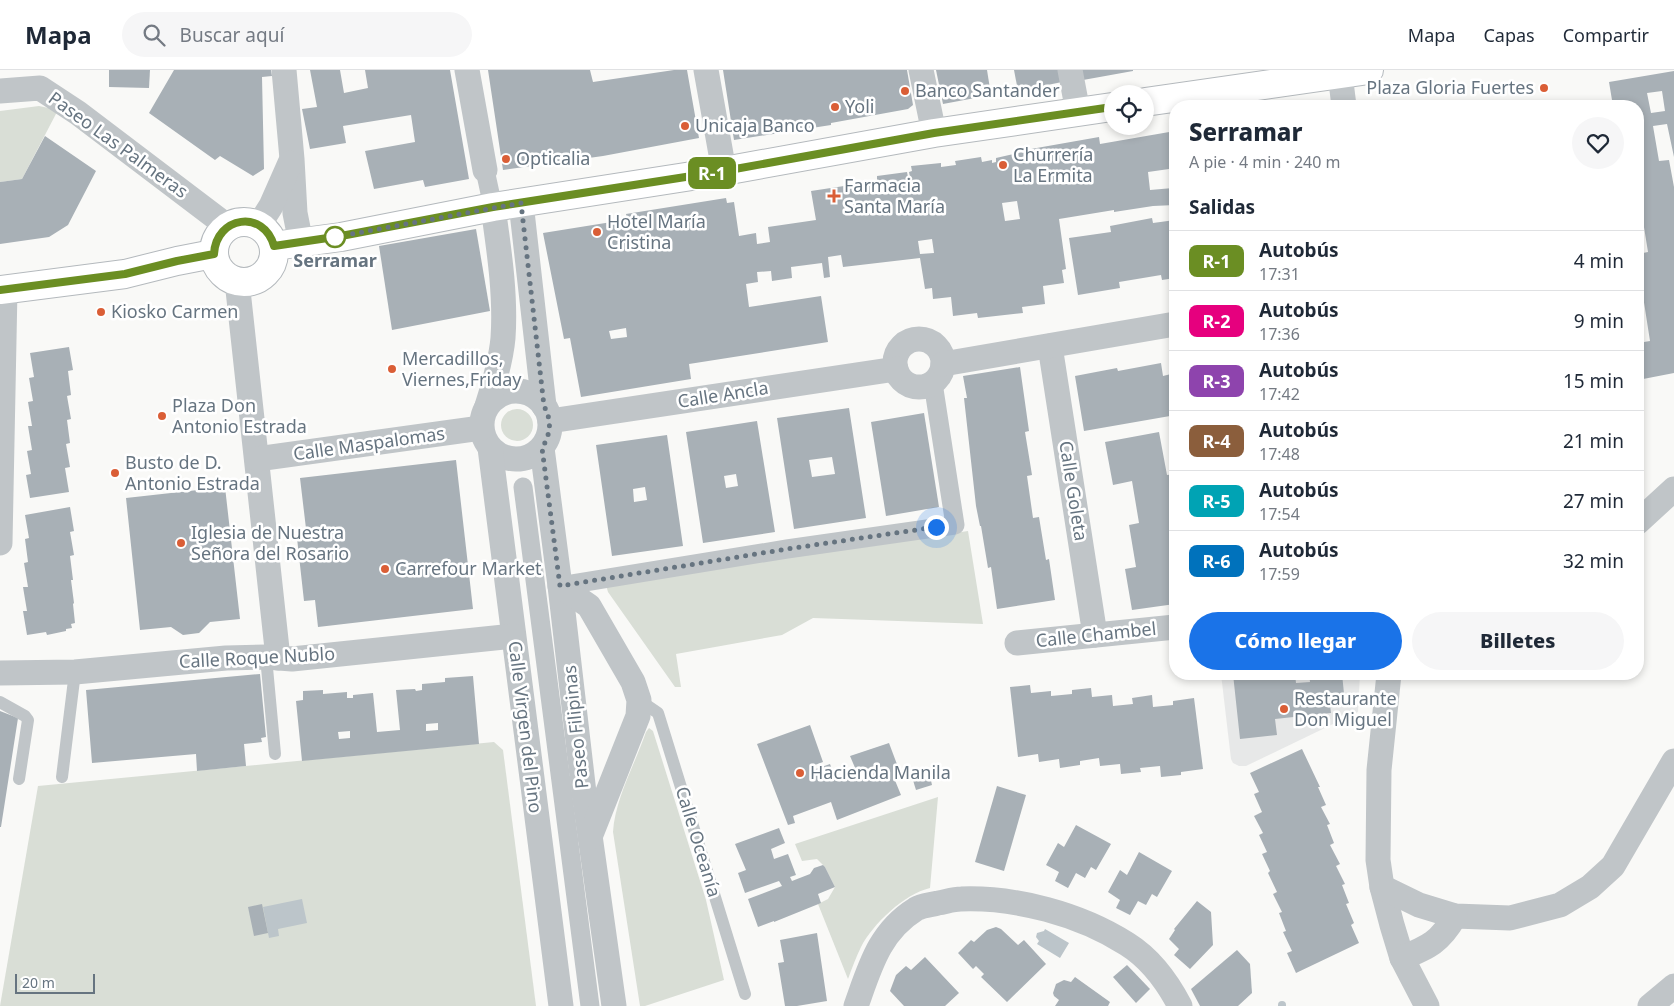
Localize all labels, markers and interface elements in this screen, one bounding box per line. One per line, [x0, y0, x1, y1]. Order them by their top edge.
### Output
search box [122, 12, 472, 57]
text: Mapa [25, 18, 92, 51]
icon: search [140, 21, 168, 49]
text: Buscar aquí [180, 22, 284, 48]
text: Mapa [1408, 23, 1455, 47]
text: Capas [1483, 23, 1535, 47]
text: Compartir [1563, 23, 1649, 47]
place label: Plaza Gloria Fuertes [1366, 75, 1534, 99]
place label: Banco Santander [915, 78, 1060, 102]
marker: Plaza Gloria Fuertes [1538, 82, 1550, 94]
marker: Banco Santander [899, 85, 911, 97]
map controls [1104, 85, 1154, 135]
button: locate [1104, 85, 1154, 135]
street label: Paseo Las Palmeras [44, 86, 193, 203]
place label: Yoli [845, 94, 874, 118]
marker: Yoli [829, 101, 841, 113]
place label: Unicaja Banco [695, 113, 815, 137]
text: Serramar [1189, 115, 1302, 148]
button: heart [1572, 117, 1624, 169]
marker: Unicaja Banco [679, 120, 691, 132]
place label: Churrería La Ermita [1013, 142, 1093, 187]
place label: Opticalia [516, 146, 590, 170]
text: A pie · 4 min · 240 m [1189, 151, 1340, 173]
marker: Opticalia [500, 153, 512, 165]
line badge: R-1 [683, 157, 741, 189]
marker: Churrería La Ermita [997, 159, 1009, 171]
text: R-1 [698, 161, 726, 185]
place label: Farmacia Santa María [844, 173, 945, 218]
marker: Farmacia Santa María [828, 190, 840, 202]
text: Salidas [1189, 194, 1255, 220]
place label: Hotel María Cristina [607, 209, 706, 254]
marker: Serramar [324, 226, 346, 248]
marker: Hotel María Cristina [591, 226, 603, 238]
text: Autobús [1259, 237, 1339, 263]
place label: Serramar [293, 248, 377, 272]
text: 4 min [1574, 248, 1624, 274]
text: R-1 [1203, 249, 1230, 273]
text: 17:31 [1259, 263, 1300, 285]
text: Autobús [1259, 297, 1339, 323]
place label: Kiosko Carmen [111, 299, 239, 323]
marker: Kiosko Carmen [95, 306, 107, 318]
text: 9 min [1574, 308, 1624, 334]
text: R-2 [1203, 309, 1230, 333]
text: 17:36 [1259, 323, 1300, 345]
place label: Mercadillos, Viernes,Friday [402, 346, 522, 391]
text: Autobús [1259, 357, 1339, 383]
marker: Mercadillos, Viernes,Friday [386, 363, 398, 375]
text: 15 min [1563, 368, 1624, 394]
text: R-3 [1203, 369, 1230, 393]
street label: Calle Ancla [676, 375, 770, 413]
text: 17:42 [1259, 383, 1300, 405]
place label: Plaza Don Antonio Estrada [172, 393, 307, 438]
marker: Plaza Don Antonio Estrada [156, 410, 168, 422]
text: Autobús [1259, 417, 1339, 443]
street label: Calle Maspalomas [291, 420, 446, 466]
text: 21 min [1563, 428, 1624, 454]
text: R-4 [1203, 429, 1230, 453]
street label: Calle Goleta [1054, 439, 1094, 543]
text: 17:48 [1259, 443, 1300, 465]
place label: Busto de D. Antonio Estrada [125, 450, 260, 495]
marker: Busto de D. Antonio Estrada [109, 467, 121, 479]
text: Autobús [1259, 477, 1339, 503]
text: 27 min [1563, 488, 1624, 514]
text: R-5 [1203, 489, 1230, 513]
text: 17:54 [1259, 503, 1300, 525]
your location [924, 515, 949, 540]
place label: Iglesia de Nuestra Señora del Rosario [191, 520, 349, 565]
marker: Iglesia de Nuestra Señora del Rosario [175, 537, 187, 549]
text: Autobús [1259, 537, 1339, 563]
text: 32 min [1563, 548, 1624, 574]
text: R-6 [1203, 549, 1230, 573]
place label: Carrefour Market [395, 556, 542, 580]
marker: Carrefour Market [379, 563, 391, 575]
text: 17:59 [1259, 563, 1300, 585]
button: Cómo llegar [1189, 612, 1402, 670]
button: Billetes [1412, 612, 1624, 670]
street label: Calle Chambel [1035, 616, 1157, 652]
street label: Calle Virgen del Pino [504, 639, 548, 814]
street label: Calle Roque Nublo [178, 641, 336, 673]
street label: Paseo Filipinas [557, 664, 593, 790]
place label: Restaurante Don Miguel [1294, 686, 1397, 731]
marker: Restaurante Don Miguel [1278, 703, 1290, 715]
place label: Hacienda Manila [810, 760, 951, 784]
marker: Hacienda Manila [794, 767, 806, 779]
street label: Calle Oceanía [671, 783, 727, 900]
scale bar [15, 971, 95, 994]
text: 20 m [22, 973, 55, 992]

